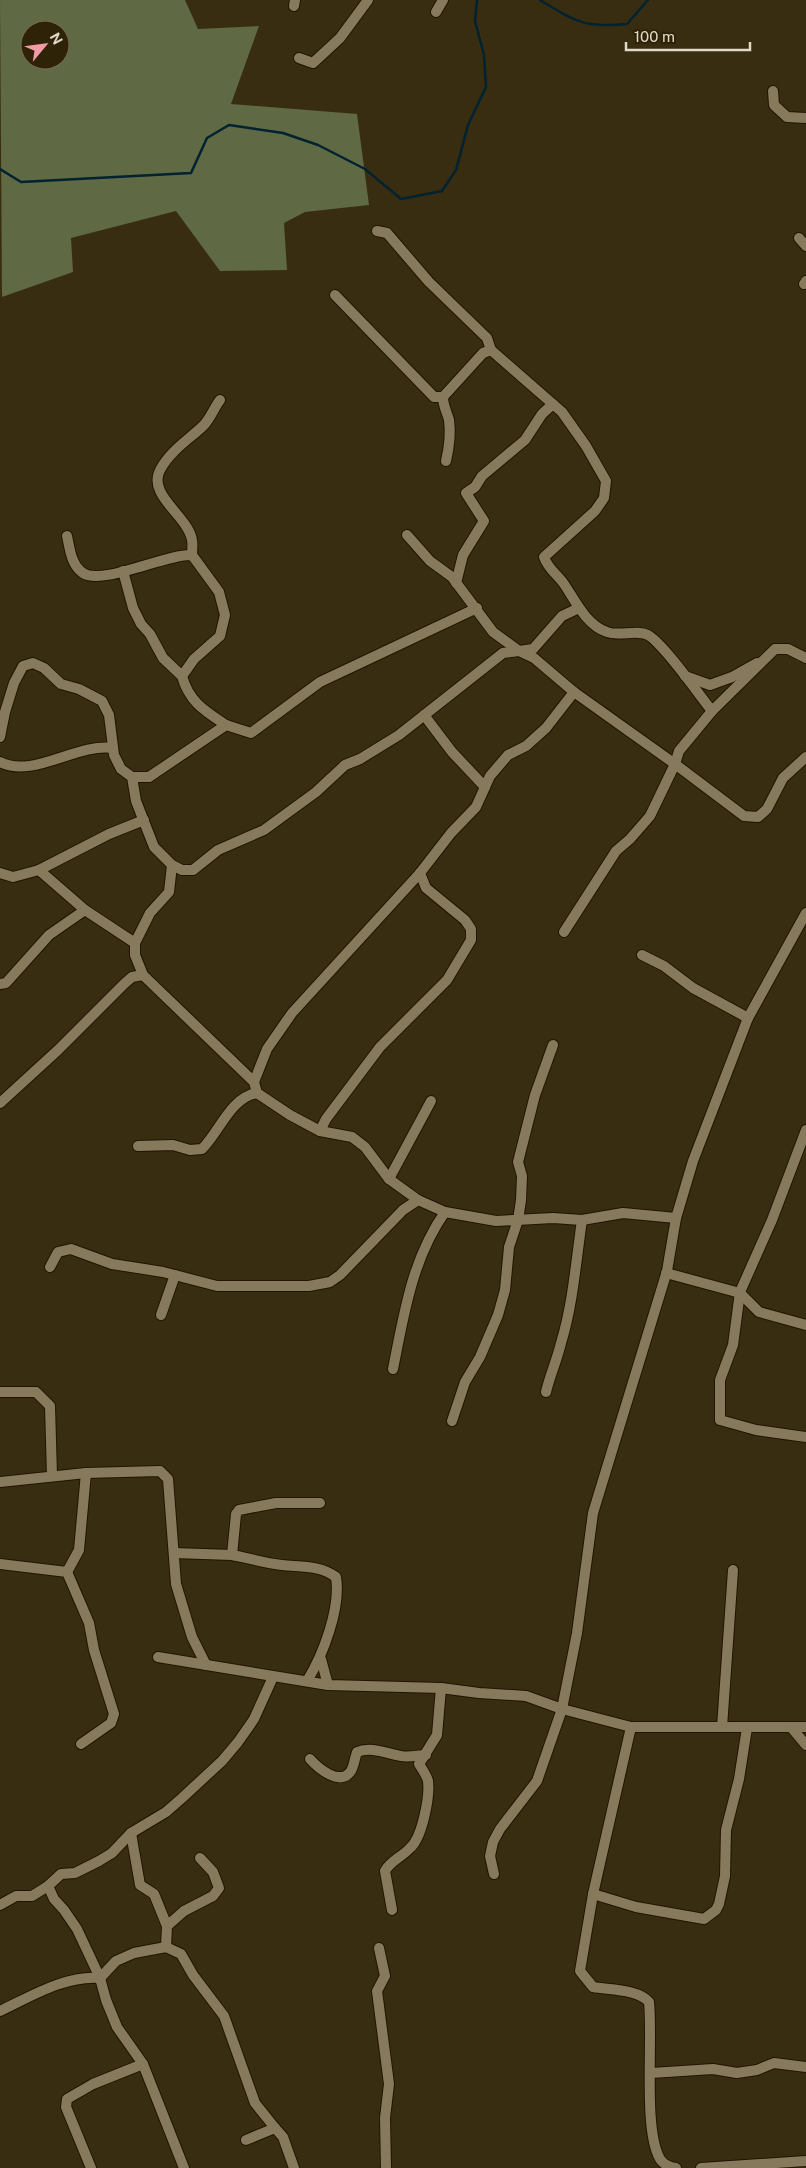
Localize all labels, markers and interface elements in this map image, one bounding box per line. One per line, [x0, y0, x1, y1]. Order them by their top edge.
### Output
north arrow [20, 20, 70, 70]
scale bar [626, 20, 750, 52]
text: 100 m [634, 28, 675, 45]
text: N [47, 30, 66, 47]

